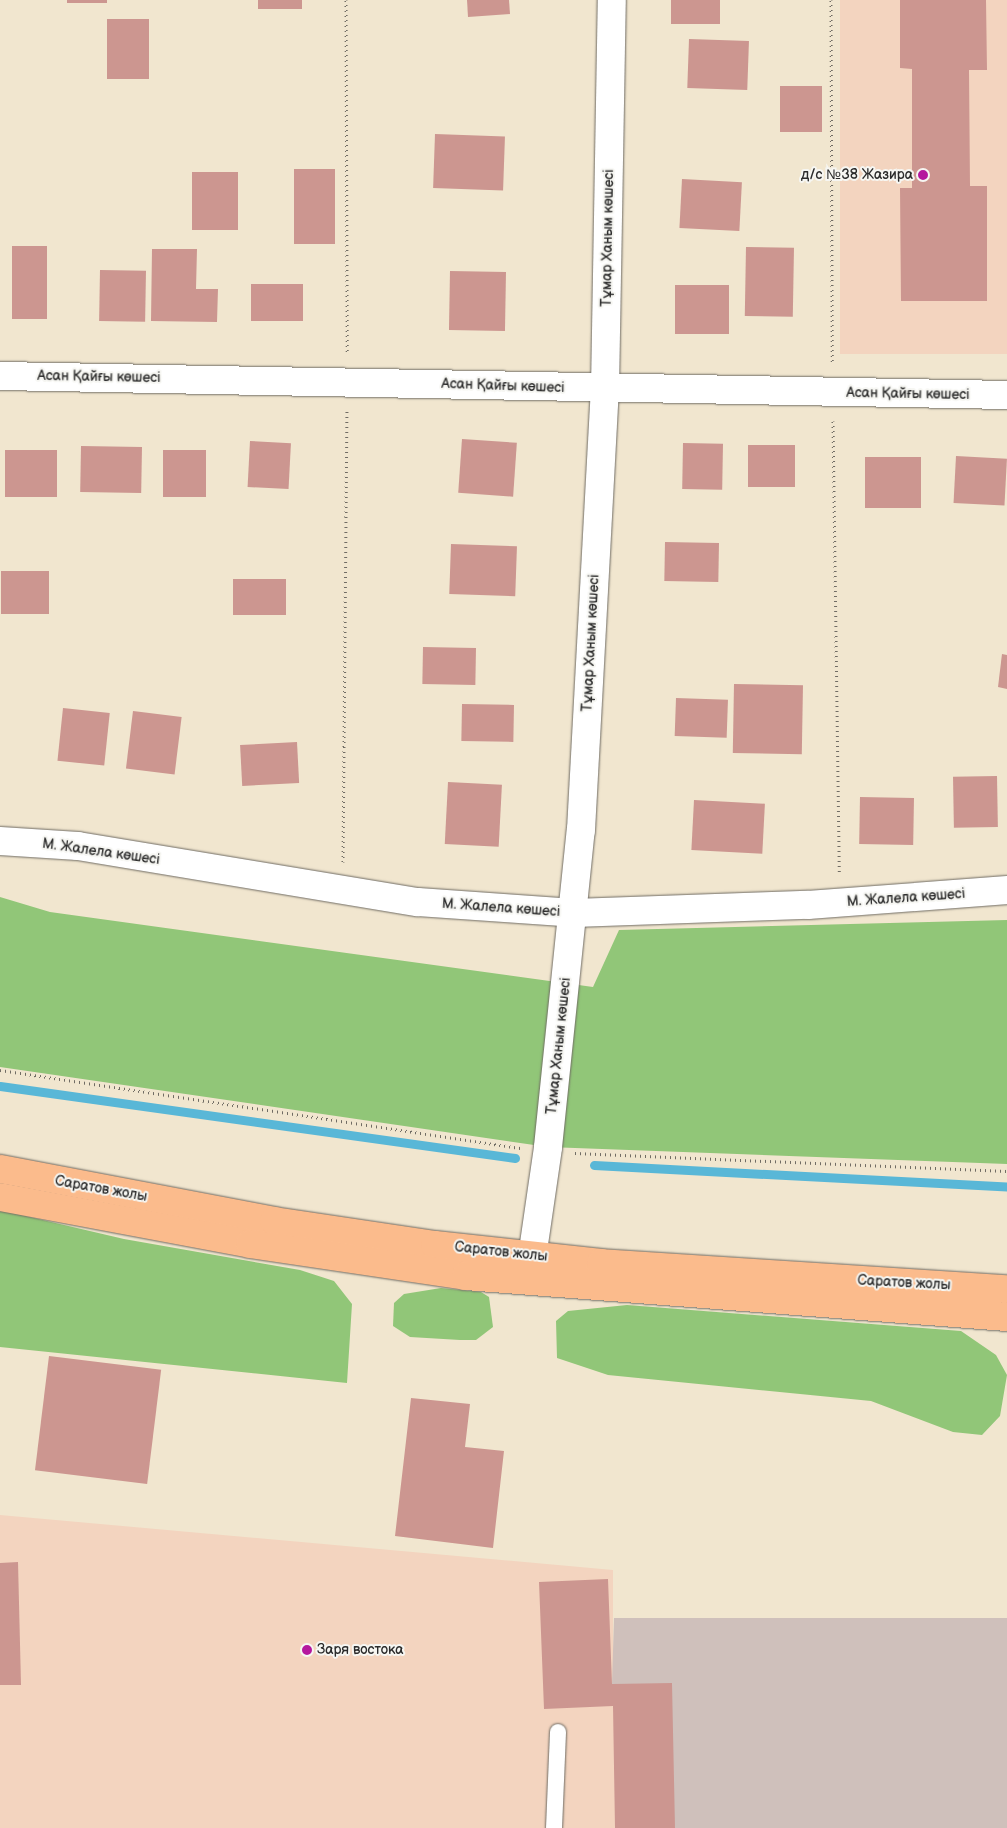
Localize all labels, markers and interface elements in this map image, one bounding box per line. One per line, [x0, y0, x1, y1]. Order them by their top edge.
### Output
place label: д/с №38 Жазира [801, 167, 913, 183]
street label: Тұмар Ханым көшесі [598, 169, 618, 307]
marker: д/с №38 Жазира [917, 169, 929, 181]
street label: Асан Қайғы көшесі [37, 368, 161, 386]
street label: Асан Қайғы көшесі [441, 375, 565, 397]
street label: Асан Қайғы көшесі [846, 385, 970, 403]
street label: Тұмар Ханым көшесі [579, 574, 603, 712]
street label: М. Жалела көшесі [41, 835, 161, 869]
street label: М. Жалела көшесі [846, 885, 966, 911]
street label: М. Жалела көшесі [441, 895, 561, 921]
street label: Тұмар Ханым көшесі [543, 977, 575, 1115]
street label: Саратов жолы [54, 1173, 148, 1205]
street label: Саратов жолы [454, 1239, 548, 1265]
street label: Саратов жолы [857, 1272, 951, 1294]
place label: Заря востока [317, 1642, 403, 1658]
marker: Заря востока [301, 1644, 313, 1656]

